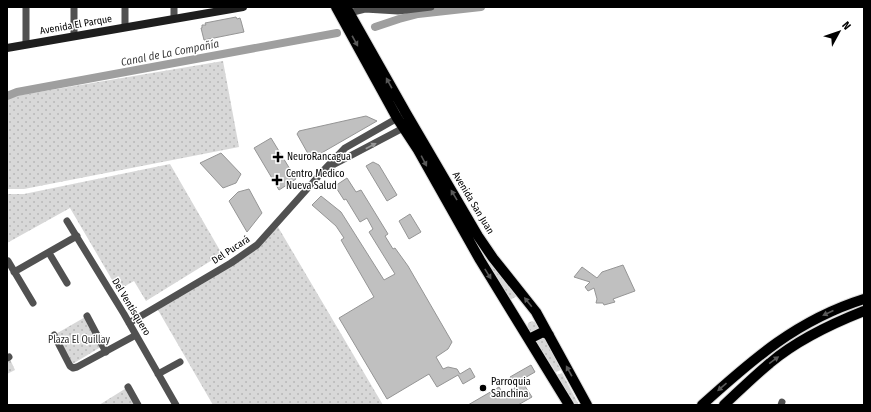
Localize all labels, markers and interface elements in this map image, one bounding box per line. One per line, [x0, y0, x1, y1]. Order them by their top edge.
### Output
north arrow [819, 12, 859, 52]
street label: Avenida El Parque [39, 13, 113, 37]
text: N [839, 19, 853, 33]
one-way arrow [352, 35, 359, 47]
water label: Canal de La Compañía [120, 37, 220, 69]
one-way arrow [385, 77, 392, 89]
one-way arrow [365, 142, 377, 149]
marker: NeuroRancagua [272, 151, 284, 163]
place label: NeuroRancagua [287, 151, 351, 163]
one-way arrow [421, 155, 427, 167]
place label: Centro Medico Nueva Salud [286, 168, 344, 192]
street label: Avenida San Juan [450, 170, 496, 236]
marker: Centro Medico Nueva Salud [271, 174, 283, 186]
one-way arrow [451, 189, 458, 201]
street label: Del Pucará [210, 233, 252, 267]
one-way arrow [484, 269, 492, 279]
street label: Del Ventisquero [109, 276, 153, 338]
one-way arrow [523, 297, 532, 308]
one-way arrow [822, 310, 833, 316]
park label: Plaza El Quillay [48, 334, 110, 346]
one-way arrow [769, 356, 779, 364]
one-way arrow [565, 365, 572, 377]
place label: Parroquia Sanchina [491, 376, 531, 400]
marker: Parroquia Sanchina [478, 383, 488, 393]
one-way arrow [717, 383, 727, 392]

